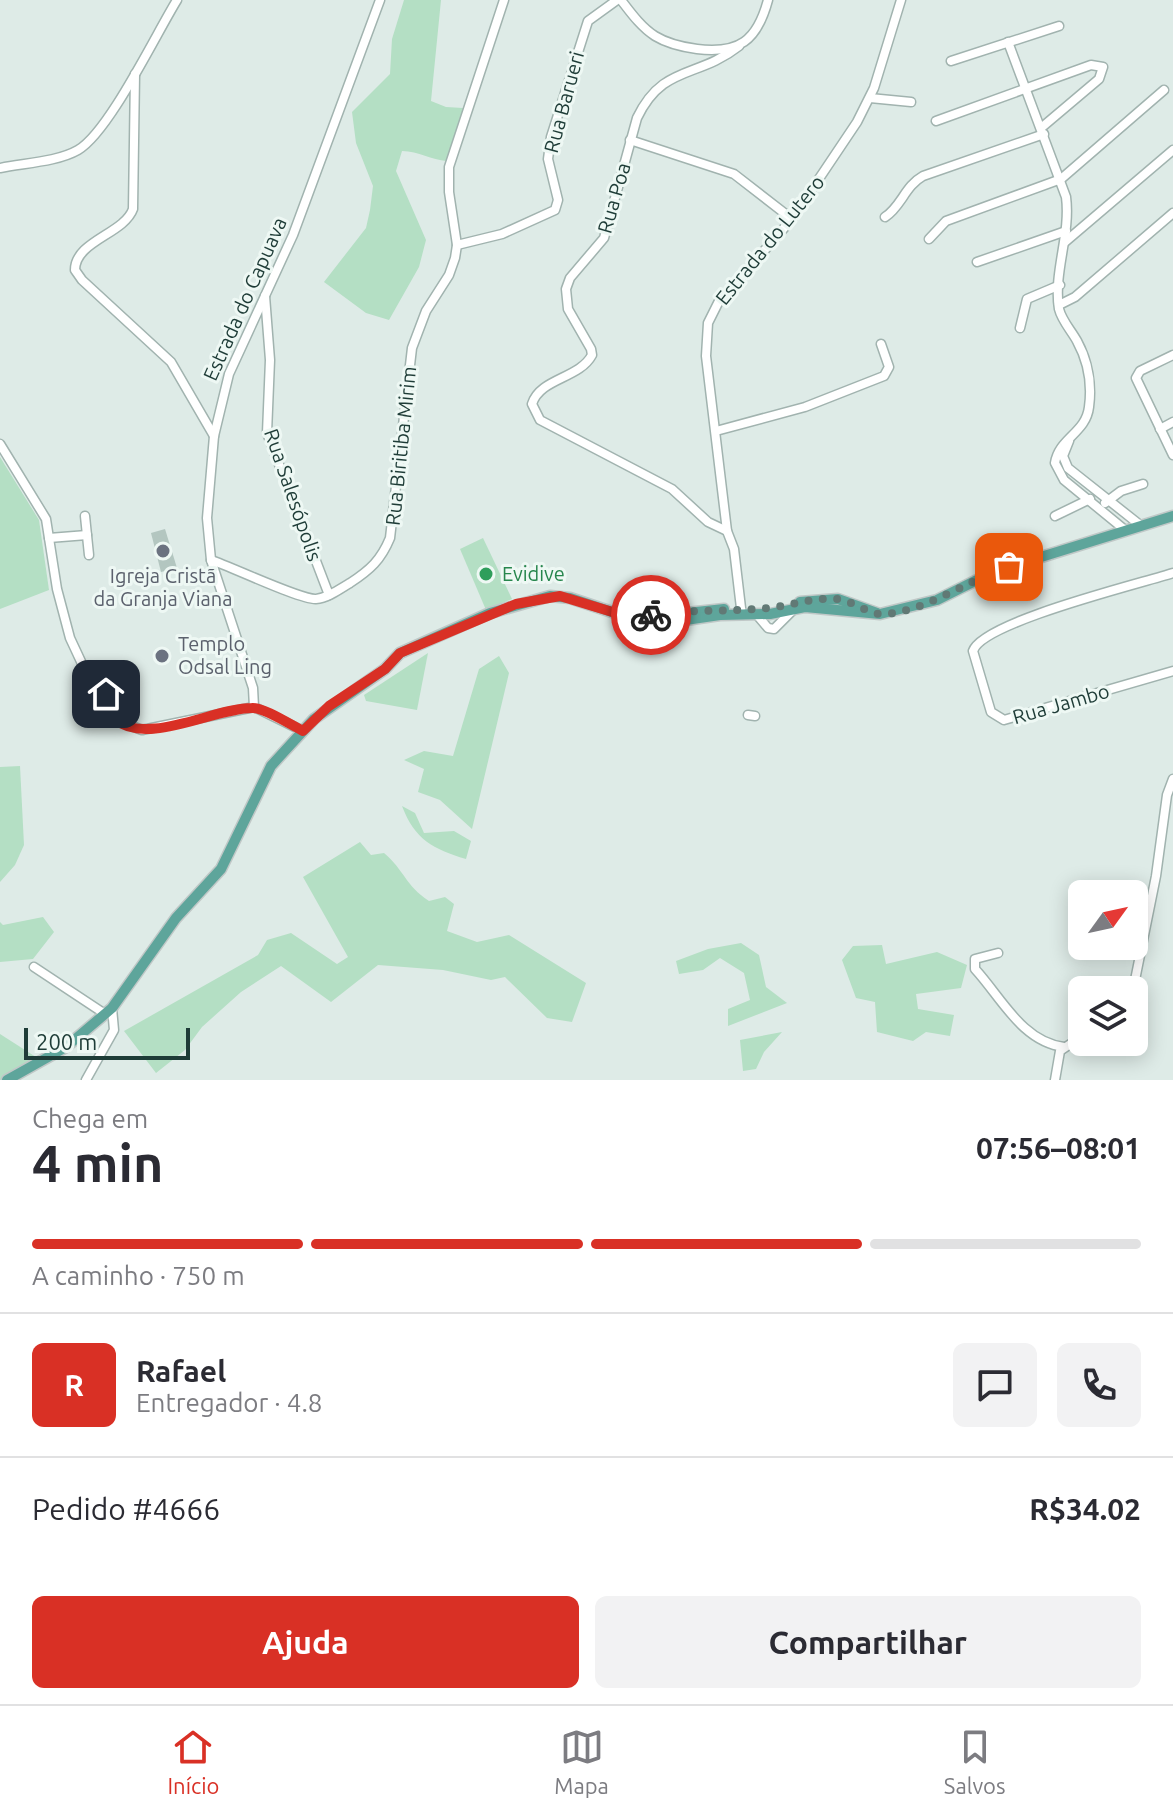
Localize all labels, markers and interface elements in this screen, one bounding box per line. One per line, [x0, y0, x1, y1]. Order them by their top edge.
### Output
street label: Rua Barueri [539, 49, 588, 155]
street label: Rua Poa [592, 160, 635, 236]
street label: Estrada do Lutero [710, 170, 829, 309]
street label: Estrada do Capuava [198, 214, 291, 384]
street label: Rua Biritiba Mirim [381, 365, 420, 527]
street label: Rua Salesópolis [260, 426, 327, 564]
pin [975, 533, 1043, 601]
marker: Igreja Cristã da Granja Viana [154, 542, 172, 560]
icon: bag [987, 545, 1031, 589]
place label: Evidive [502, 562, 565, 585]
place label: Igreja Cristã da Granja Viana [94, 564, 232, 610]
marker: Evidive [477, 565, 495, 583]
courier [611, 575, 691, 655]
icon: bike [629, 593, 673, 637]
place label: Templo Odsal Ling [178, 632, 272, 678]
marker: Templo Odsal Ling [153, 647, 171, 665]
pin [72, 660, 140, 728]
icon: home [84, 672, 128, 716]
street label: Rua Jambo [1010, 679, 1112, 728]
north arrow [1068, 880, 1148, 960]
map controls [1068, 880, 1148, 1056]
button: layers [1068, 976, 1148, 1056]
scale bar [24, 1024, 190, 1060]
text: 200 m [36, 1029, 97, 1054]
text: Chega em [32, 1104, 148, 1133]
text: 07:56–08:01 [976, 1131, 1141, 1165]
text: 4 min [32, 1134, 163, 1192]
text: A caminho · 750 m [32, 1261, 245, 1290]
button: chat [953, 1343, 1037, 1427]
button: phone [1057, 1343, 1141, 1427]
text: Rafael [136, 1354, 226, 1388]
text: R [64, 1368, 84, 1402]
text: Entregador · 4.8 [136, 1388, 322, 1417]
text: Pedido #4666 [32, 1492, 220, 1526]
text: R$34.02 [1029, 1492, 1141, 1526]
button: Ajuda [32, 1596, 579, 1688]
button: Compartilhar [595, 1596, 1141, 1688]
tab: Início [167, 1725, 219, 1798]
tab: Mapa [554, 1725, 609, 1798]
tab: Salvos [944, 1725, 1006, 1798]

